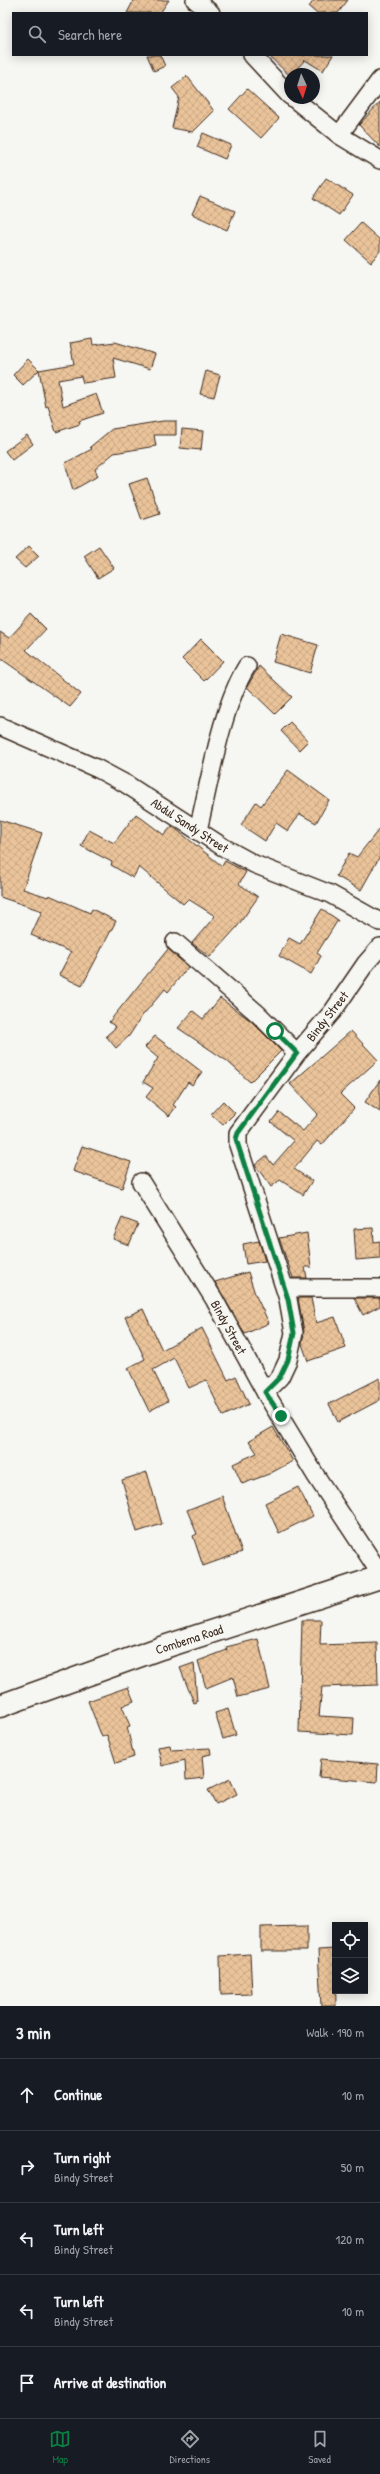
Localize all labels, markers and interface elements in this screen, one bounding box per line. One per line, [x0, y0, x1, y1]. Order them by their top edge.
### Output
search box [12, 12, 368, 56]
icon: search [26, 23, 48, 45]
text: Search here [58, 24, 122, 45]
north arrow [284, 68, 320, 104]
street label: Abdul Sandy Street [148, 793, 233, 857]
street label: Bindy Street [302, 987, 353, 1045]
route start [266, 1022, 284, 1040]
street label: Bindy Street [207, 1297, 251, 1358]
route end [272, 1407, 290, 1425]
street label: Combema Road [153, 1620, 225, 1658]
map controls [332, 1922, 368, 1994]
button: locate [332, 1922, 368, 1958]
button: layers [332, 1958, 368, 1994]
text: 3 min [16, 2021, 51, 2044]
text: Walk · 190 m [306, 2023, 364, 2041]
icon: ahead [16, 2084, 38, 2106]
text: Continue [54, 2084, 102, 2105]
text: 10 m [342, 2086, 364, 2104]
text: Turn right [54, 2147, 110, 2168]
icon: right [16, 2156, 38, 2178]
text: 50 m [341, 2158, 364, 2176]
text: Bindy Street [54, 2168, 113, 2186]
text: Turn left [54, 2219, 104, 2240]
icon: left [16, 2228, 38, 2250]
text: 120 m [336, 2230, 364, 2248]
text: Bindy Street [54, 2240, 113, 2258]
text: Turn left [54, 2291, 104, 2312]
icon: left [16, 2300, 38, 2322]
text: 10 m [342, 2302, 364, 2320]
text: Bindy Street [54, 2312, 113, 2330]
icon: arrive [16, 2372, 38, 2394]
text: Arrive at destination [54, 2372, 166, 2393]
tab: Map [49, 2428, 71, 2466]
tab: Directions [170, 2428, 210, 2466]
tab: Saved [308, 2428, 331, 2466]

